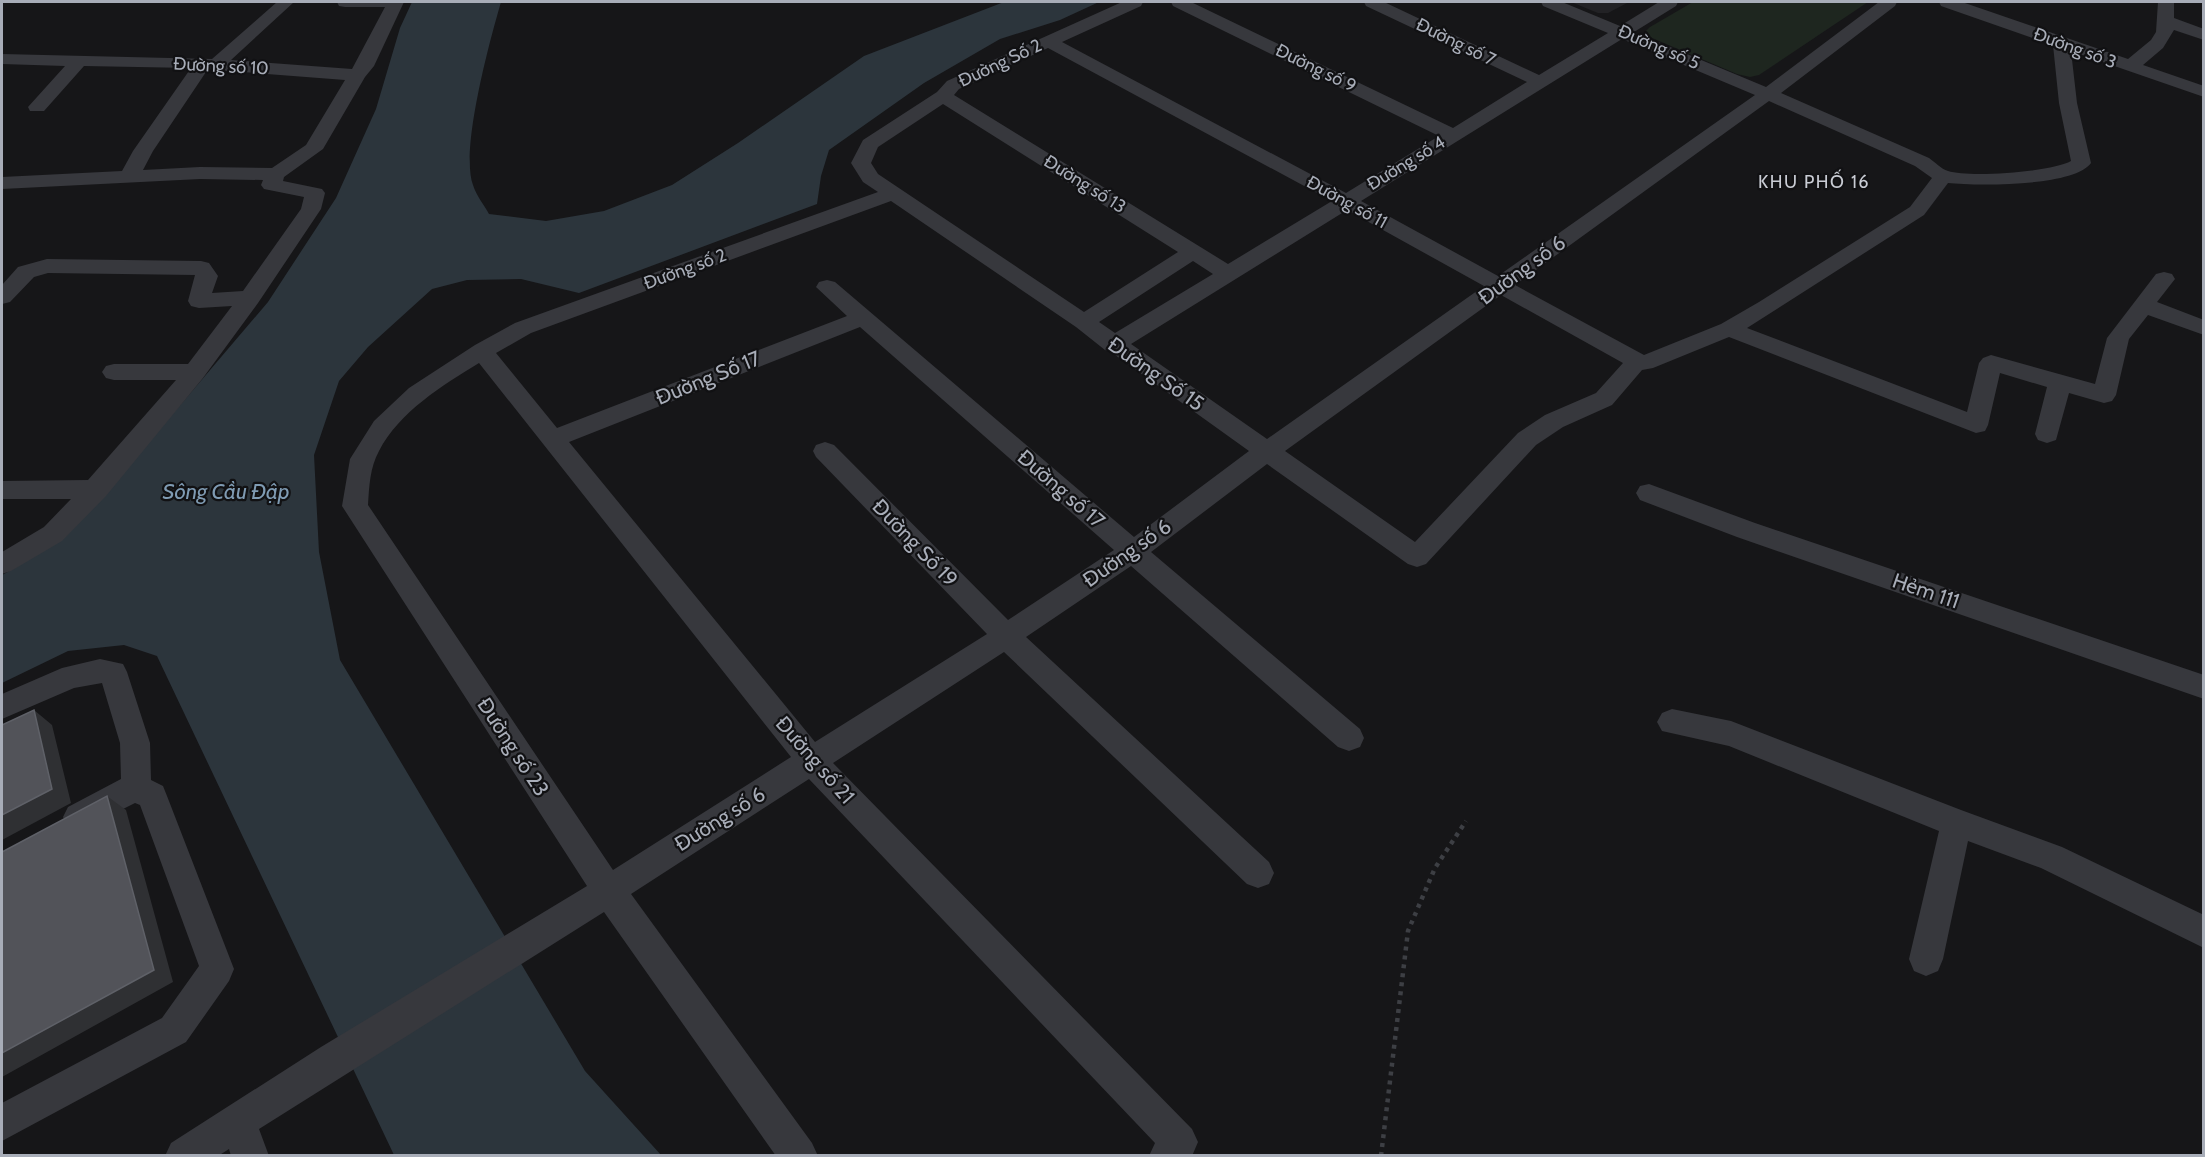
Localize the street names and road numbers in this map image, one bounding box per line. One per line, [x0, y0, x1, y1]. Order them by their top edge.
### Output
street label: Đường số 7 [1413, 13, 1499, 71]
street label: Đường số 5 [1615, 20, 1703, 74]
street label: Đường số 3 [2031, 23, 2119, 73]
street label: Đường Số 2 [955, 34, 1045, 92]
street label: Đường số 9 [1272, 39, 1360, 97]
street label: Đường số 10 [173, 53, 269, 79]
street label: Đường số 4 [1363, 131, 1449, 195]
street label: Đường số 13 [1040, 150, 1130, 218]
street label: Đường số 11 [1303, 171, 1391, 233]
street label: Đường số 6 [1473, 230, 1570, 310]
street label: Đường số 2 [641, 244, 729, 294]
street label: Đường Số 15 [1103, 331, 1209, 416]
street label: Đường Số 17 [652, 345, 764, 410]
street label: Đường số 17 [1013, 444, 1110, 533]
street label: Đường Số 19 [867, 494, 963, 592]
street label: Đường số 6 [1078, 513, 1176, 592]
street label: Hẻm 111 [1889, 567, 1963, 614]
street label: Đường số 23 [472, 693, 554, 801]
street label: Đường số 21 [771, 711, 860, 808]
street label: Đường số 6 [670, 781, 770, 856]

